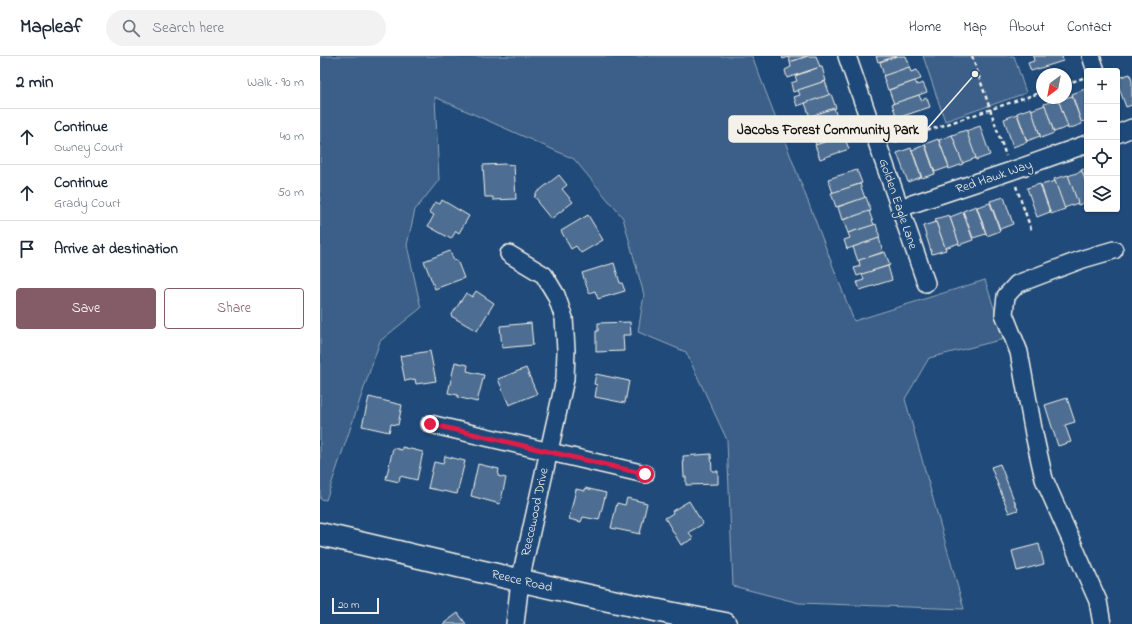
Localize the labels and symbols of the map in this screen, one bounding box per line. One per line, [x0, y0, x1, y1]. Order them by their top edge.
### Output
north arrow [1036, 68, 1072, 104]
callout: Jacobs Forest Community Park [729, 116, 927, 142]
text: Jacobs Forest Community Park [737, 120, 920, 143]
street label: Red Hawk Way [953, 155, 1035, 200]
street label: Golden Eagle Lane [873, 156, 923, 253]
route end [421, 415, 439, 433]
route start [636, 465, 654, 483]
street label: Reecewood Drive [516, 466, 554, 558]
street label: Reece Road [490, 565, 555, 597]
scale bar [332, 596, 379, 615]

